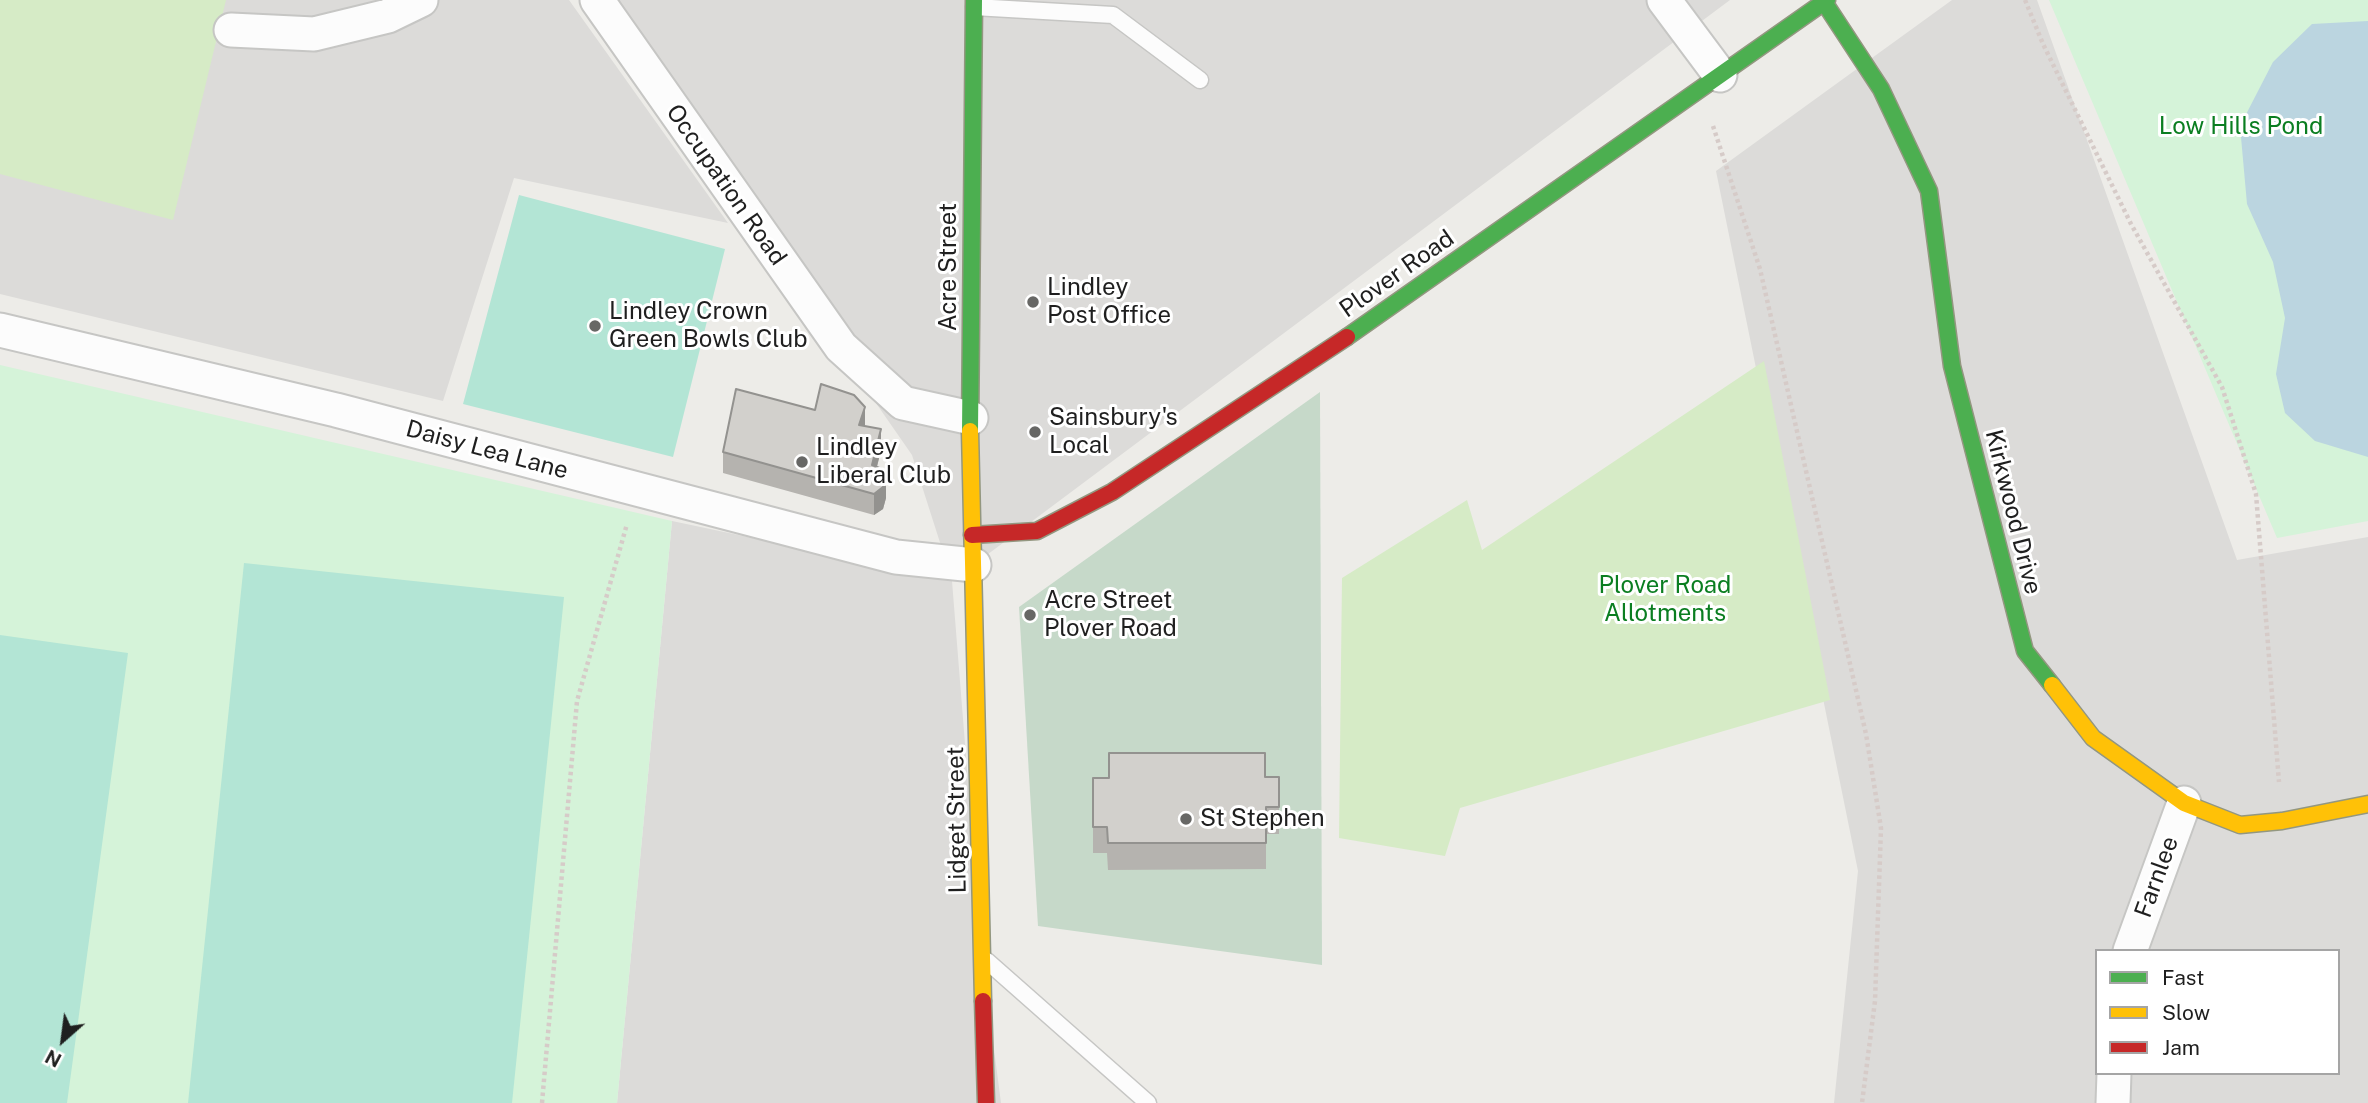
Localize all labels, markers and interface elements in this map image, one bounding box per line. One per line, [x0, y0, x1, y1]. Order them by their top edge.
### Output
street label: Occupation Road [660, 99, 792, 271]
park label: Low Hills Pond [2159, 113, 2323, 141]
street label: Acre Street [935, 203, 963, 331]
street label: Plover Road [1334, 224, 1460, 324]
place label: Lindley Post Office [1047, 274, 1171, 330]
marker: Lindley Post Office [1025, 294, 1041, 310]
place label: Lindley Crown Green Bowls Club [609, 298, 808, 354]
marker: Lindley Crown Green Bowls Club [587, 318, 603, 334]
place label: Sainsbury's Local [1049, 404, 1178, 460]
street label: Daisy Lea Lane [403, 415, 571, 485]
marker: Sainsbury's Local [1027, 424, 1043, 440]
street label: Kirkwood Drive [1979, 427, 2047, 597]
place label: Lindley Liberal Club [816, 434, 951, 490]
marker: Lindley Liberal Club [794, 454, 810, 470]
park label: Plover Road Allotments [1599, 572, 1731, 628]
place label: Acre Street Plover Road [1044, 587, 1177, 643]
marker: Acre Street Plover Road [1022, 607, 1038, 623]
street label: Lidget Street [941, 746, 973, 894]
place label: St Stephen [1200, 805, 1325, 833]
marker: St Stephen [1178, 811, 1194, 827]
street label: Farnlee [2129, 832, 2185, 922]
legend [2095, 949, 2340, 1075]
text: Fast [2162, 965, 2204, 990]
text: Slow [2162, 1000, 2210, 1025]
north arrow [28, 1005, 98, 1075]
text: Jam [2162, 1035, 2200, 1060]
text: N [41, 1045, 65, 1072]

